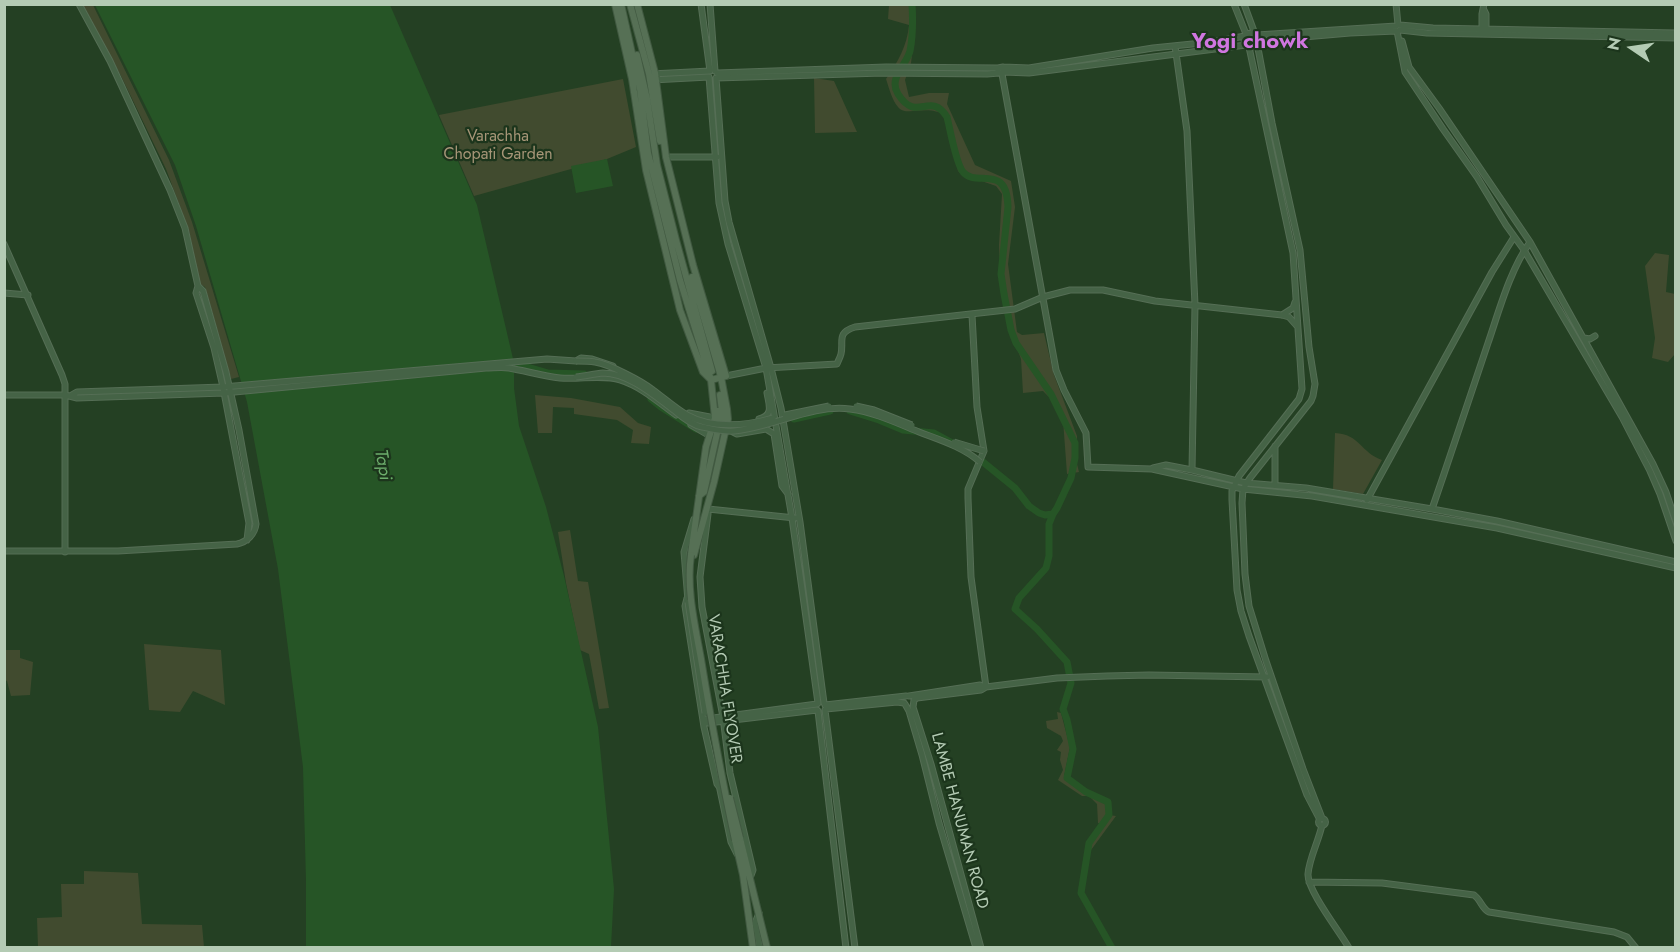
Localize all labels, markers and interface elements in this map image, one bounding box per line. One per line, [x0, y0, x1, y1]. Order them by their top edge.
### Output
north arrow [1602, 18, 1662, 78]
district label: Yogi chowk [1192, 30, 1308, 56]
text: N [1601, 35, 1627, 53]
park label: Varachha Chopati Garden [443, 127, 553, 165]
water label: Tapi [369, 448, 395, 482]
street label: VARACHHA FLYOVER [703, 613, 745, 765]
street label: LAMBE HANUMAN ROAD [926, 731, 992, 911]

